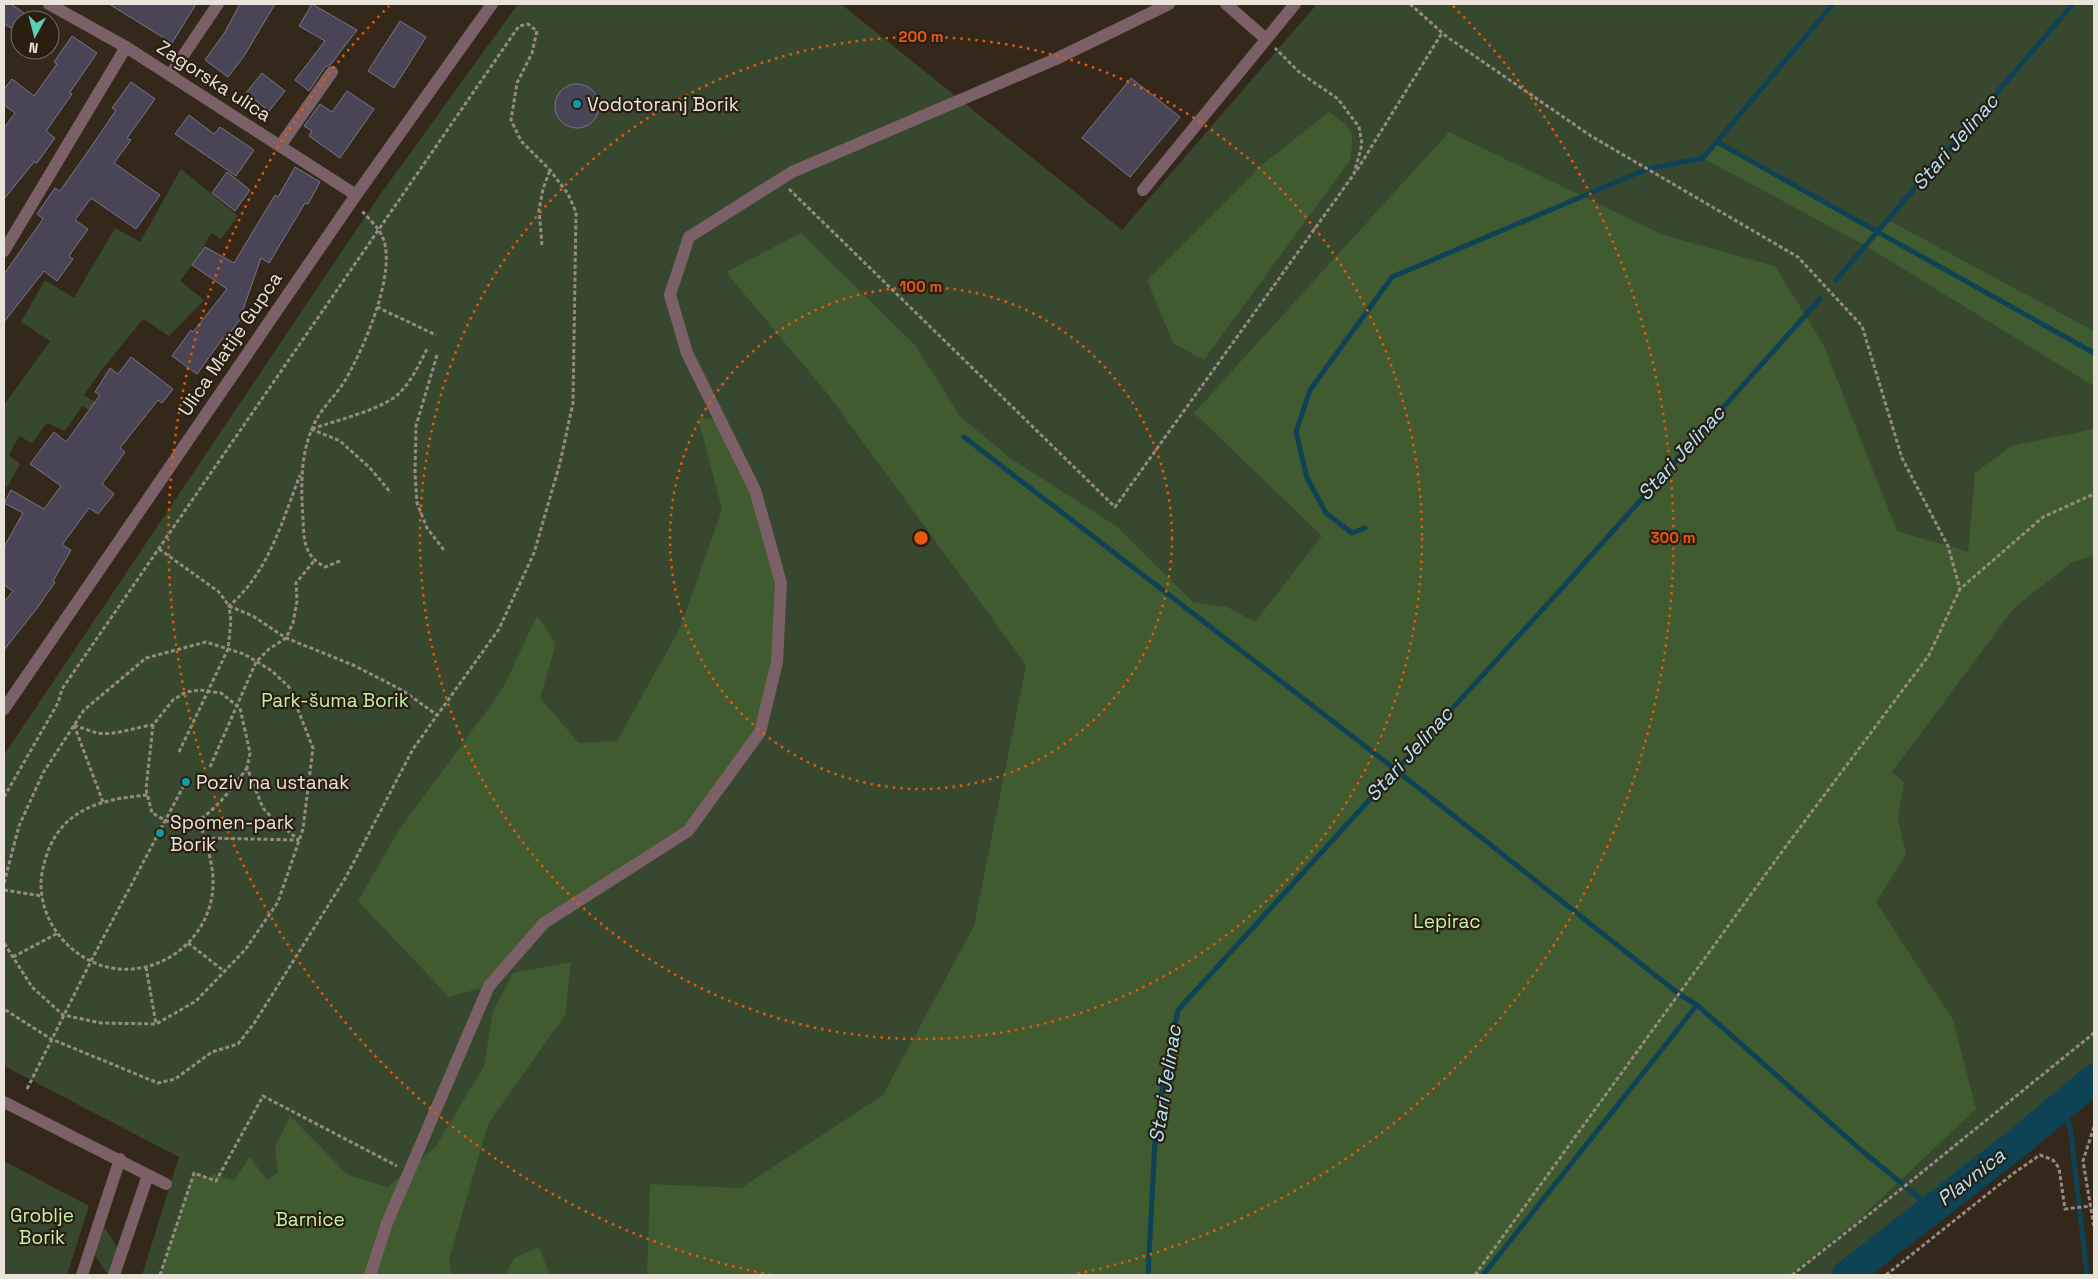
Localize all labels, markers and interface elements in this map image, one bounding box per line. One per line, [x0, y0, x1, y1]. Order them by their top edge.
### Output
north arrow [10, 10, 60, 60]
text: 200 m [899, 27, 943, 46]
street label: Zagorska ulica [152, 35, 276, 127]
text: N [28, 38, 39, 57]
water label: Stari Jelinac [1906, 88, 2005, 195]
place label: Vodotoranj Borik [587, 92, 739, 117]
marker: Vodotoranj Borik [571, 98, 583, 110]
street label: Ulica Matije Gupca [172, 267, 288, 421]
text: 100 m [900, 277, 942, 296]
water label: Stari Jelinac [1632, 399, 1731, 506]
text: 300 m [1650, 528, 1696, 547]
centre of rings [912, 529, 930, 547]
park label: Park-šuma Borik [261, 688, 409, 713]
water label: Stari Jelinac [1360, 700, 1459, 807]
place label: Poziv na ustanak [196, 770, 349, 795]
marker: Poziv na ustanak [180, 776, 192, 788]
place label: Spomen-park Borik [170, 810, 294, 857]
marker: Spomen-park Borik [154, 827, 166, 839]
park label: Lepirac [1413, 909, 1481, 934]
water label: Stari Jelinac [1143, 1022, 1187, 1145]
water label: Plavnica [1932, 1142, 2011, 1212]
park label: Groblje Borik [10, 1203, 74, 1250]
park label: Barnice [275, 1207, 345, 1232]

